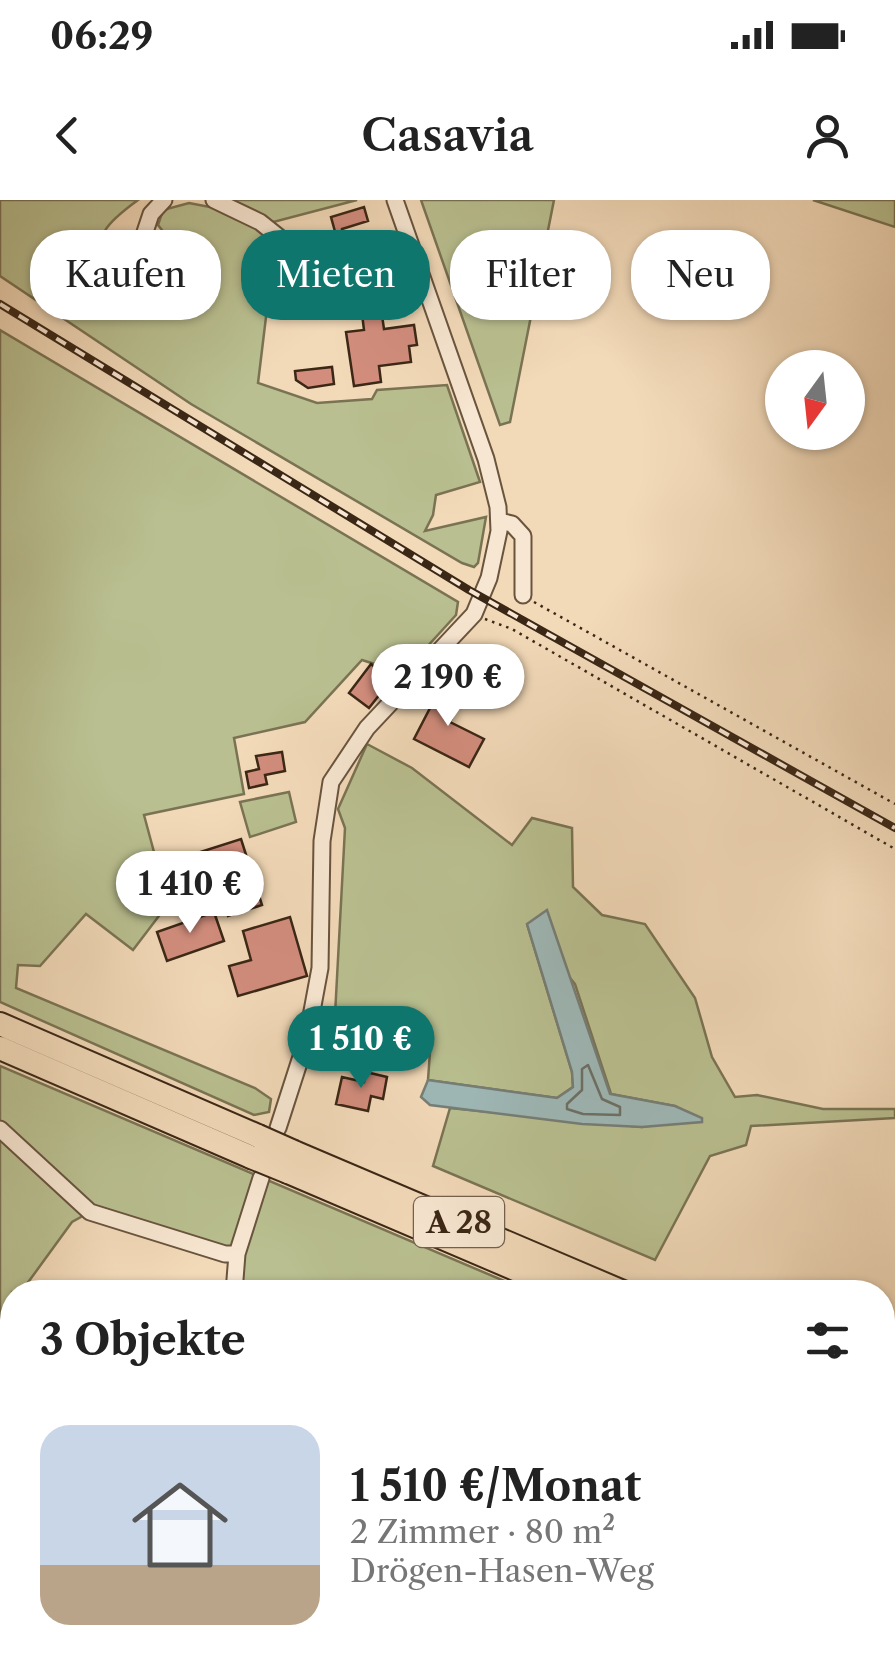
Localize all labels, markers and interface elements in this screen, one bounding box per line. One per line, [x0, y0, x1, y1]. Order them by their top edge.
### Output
text: 06:29 [50, 12, 153, 59]
text: Casavia [361, 107, 534, 163]
icon: back [40, 108, 95, 163]
icon: person [800, 108, 855, 163]
chip: Kaufen [30, 230, 221, 320]
chip: Mieten [241, 230, 430, 320]
chip: Filter [450, 230, 611, 320]
chip: Neu [631, 230, 770, 320]
north arrow [765, 350, 865, 450]
map controls [765, 350, 865, 450]
pin: 2 190 € [356, 644, 540, 729]
text: 2 190 € [393, 657, 503, 696]
pin: 1 410 € [98, 851, 282, 936]
text: 1 410 € [138, 864, 242, 903]
pin: 1 510 € [269, 1006, 453, 1091]
text: 1 510 € [310, 1019, 412, 1058]
road number: A 28 [414, 1197, 504, 1247]
icon: filters [800, 1313, 855, 1368]
text: 3 Objekte [40, 1314, 246, 1366]
text: 1 510 €/Monat [350, 1460, 641, 1512]
icon: home [120, 1465, 240, 1585]
text: 2 Zimmer · 80 m² [350, 1512, 615, 1551]
text: Drögen-Hasen-Weg [350, 1551, 654, 1590]

